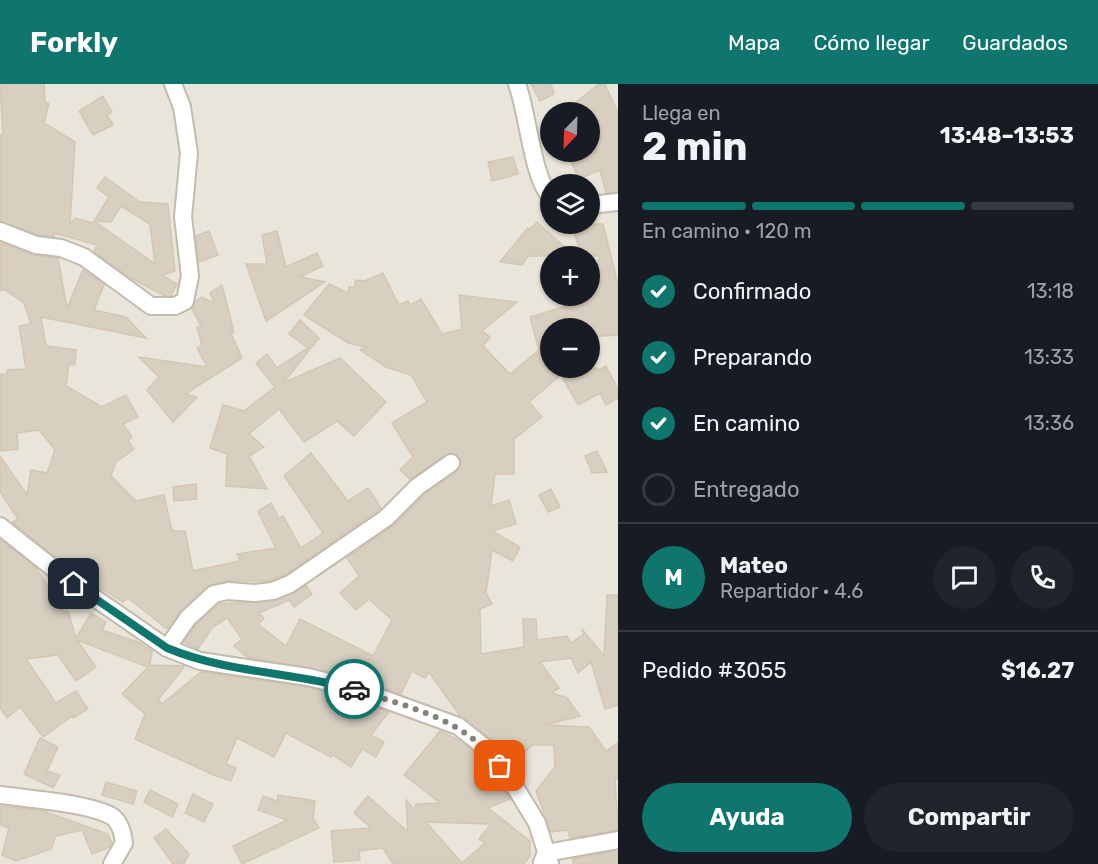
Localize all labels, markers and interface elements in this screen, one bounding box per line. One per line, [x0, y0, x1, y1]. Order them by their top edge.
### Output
text: Forkly [30, 26, 118, 59]
text: Mapa [728, 30, 780, 55]
text: Cómo llegar [813, 30, 929, 55]
text: Guardados [962, 30, 1068, 55]
text: Llega en [642, 101, 721, 125]
north arrow [540, 102, 600, 162]
map controls [540, 102, 600, 378]
text: 13:48–13:53 [940, 122, 1074, 149]
text: 2 min [642, 124, 748, 170]
button: layers [540, 174, 600, 234]
text: En camino · 120 m [642, 219, 812, 243]
button: + [540, 246, 600, 306]
icon: check [642, 275, 675, 308]
text: Confirmado [693, 278, 811, 305]
text: 13:18 [1027, 279, 1074, 303]
button: − [540, 318, 600, 378]
icon: check [642, 341, 675, 374]
text: Preparando [693, 344, 812, 371]
text: 13:33 [1024, 345, 1074, 369]
icon: check [642, 407, 675, 440]
text: En camino [693, 410, 800, 437]
text: 13:36 [1024, 411, 1074, 435]
text: Entregado [693, 476, 800, 503]
button: chat [933, 546, 996, 609]
button: phone [1011, 546, 1074, 609]
text: Mateo [720, 552, 788, 579]
pin [48, 558, 99, 609]
text: M [664, 564, 683, 591]
icon: home [57, 567, 90, 600]
text: Repartidor · 4.6 [720, 579, 863, 603]
text: Pedido #3055 [642, 657, 786, 684]
text: $16.27 [1001, 657, 1074, 684]
courier [324, 659, 384, 719]
icon: car [338, 673, 371, 706]
pin [474, 740, 525, 791]
icon: bag [483, 749, 516, 782]
button: Ayuda [642, 783, 852, 852]
button: Compartir [864, 783, 1074, 852]

